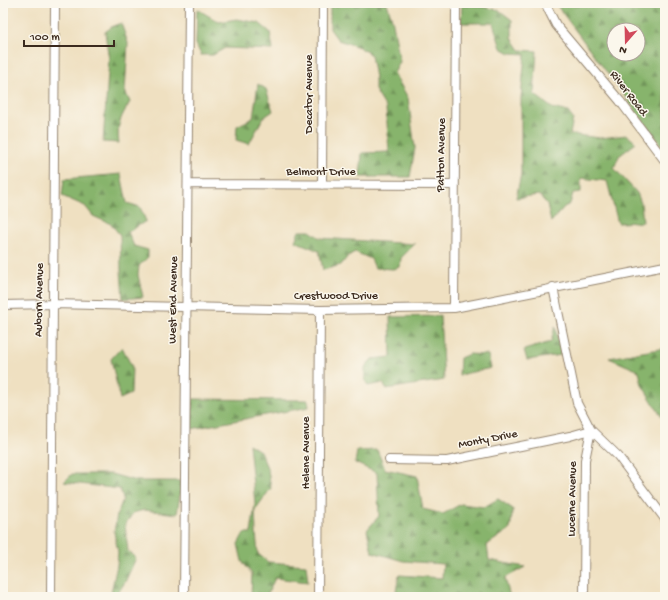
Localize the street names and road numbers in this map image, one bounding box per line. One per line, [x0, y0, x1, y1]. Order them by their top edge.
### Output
street label: Decator Avenue [303, 54, 317, 135]
street label: River Road [606, 69, 651, 120]
street label: Patton Avenue [434, 117, 450, 193]
street label: Belmont Drive [285, 166, 356, 180]
street label: West End Avenue [166, 255, 182, 344]
street label: Auborn Avenue [32, 262, 48, 337]
street label: Crestwood Drive [294, 290, 379, 304]
street label: Helene Avenue [300, 416, 314, 489]
street label: Monty Drive [457, 427, 520, 453]
street label: Lucerne Avenue [565, 460, 581, 537]

